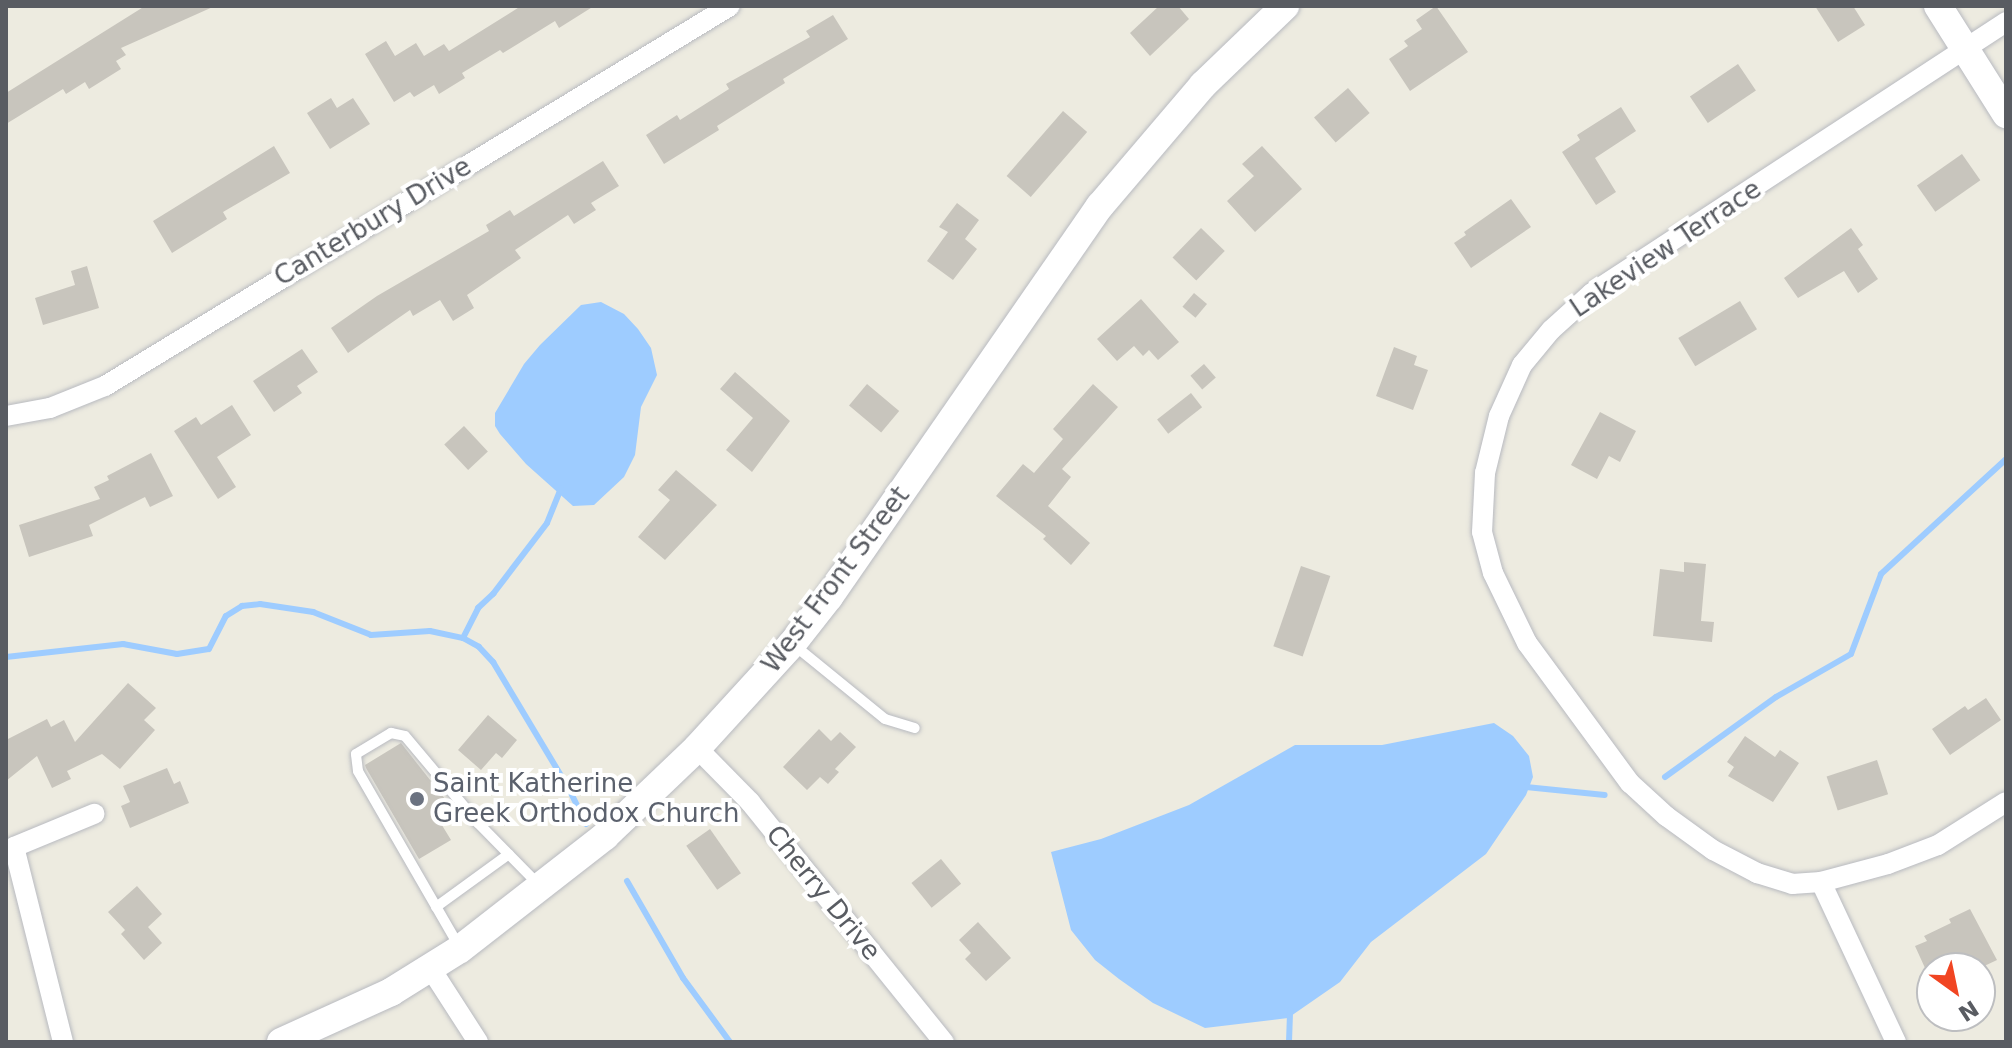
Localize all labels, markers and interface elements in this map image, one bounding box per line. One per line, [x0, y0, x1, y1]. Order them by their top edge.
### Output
street label: Canterbury Drive [269, 151, 477, 293]
street label: Lakeview Terrace [1565, 174, 1767, 324]
street label: West Front Street [756, 481, 916, 679]
place label: Saint Katherine Greek Orthodox Church [433, 768, 740, 830]
marker: Saint Katherine Greek Orthodox Church [408, 790, 426, 808]
street label: Cherry Drive [759, 819, 887, 967]
north arrow [1916, 952, 1996, 1032]
text: N [1954, 995, 1983, 1026]

